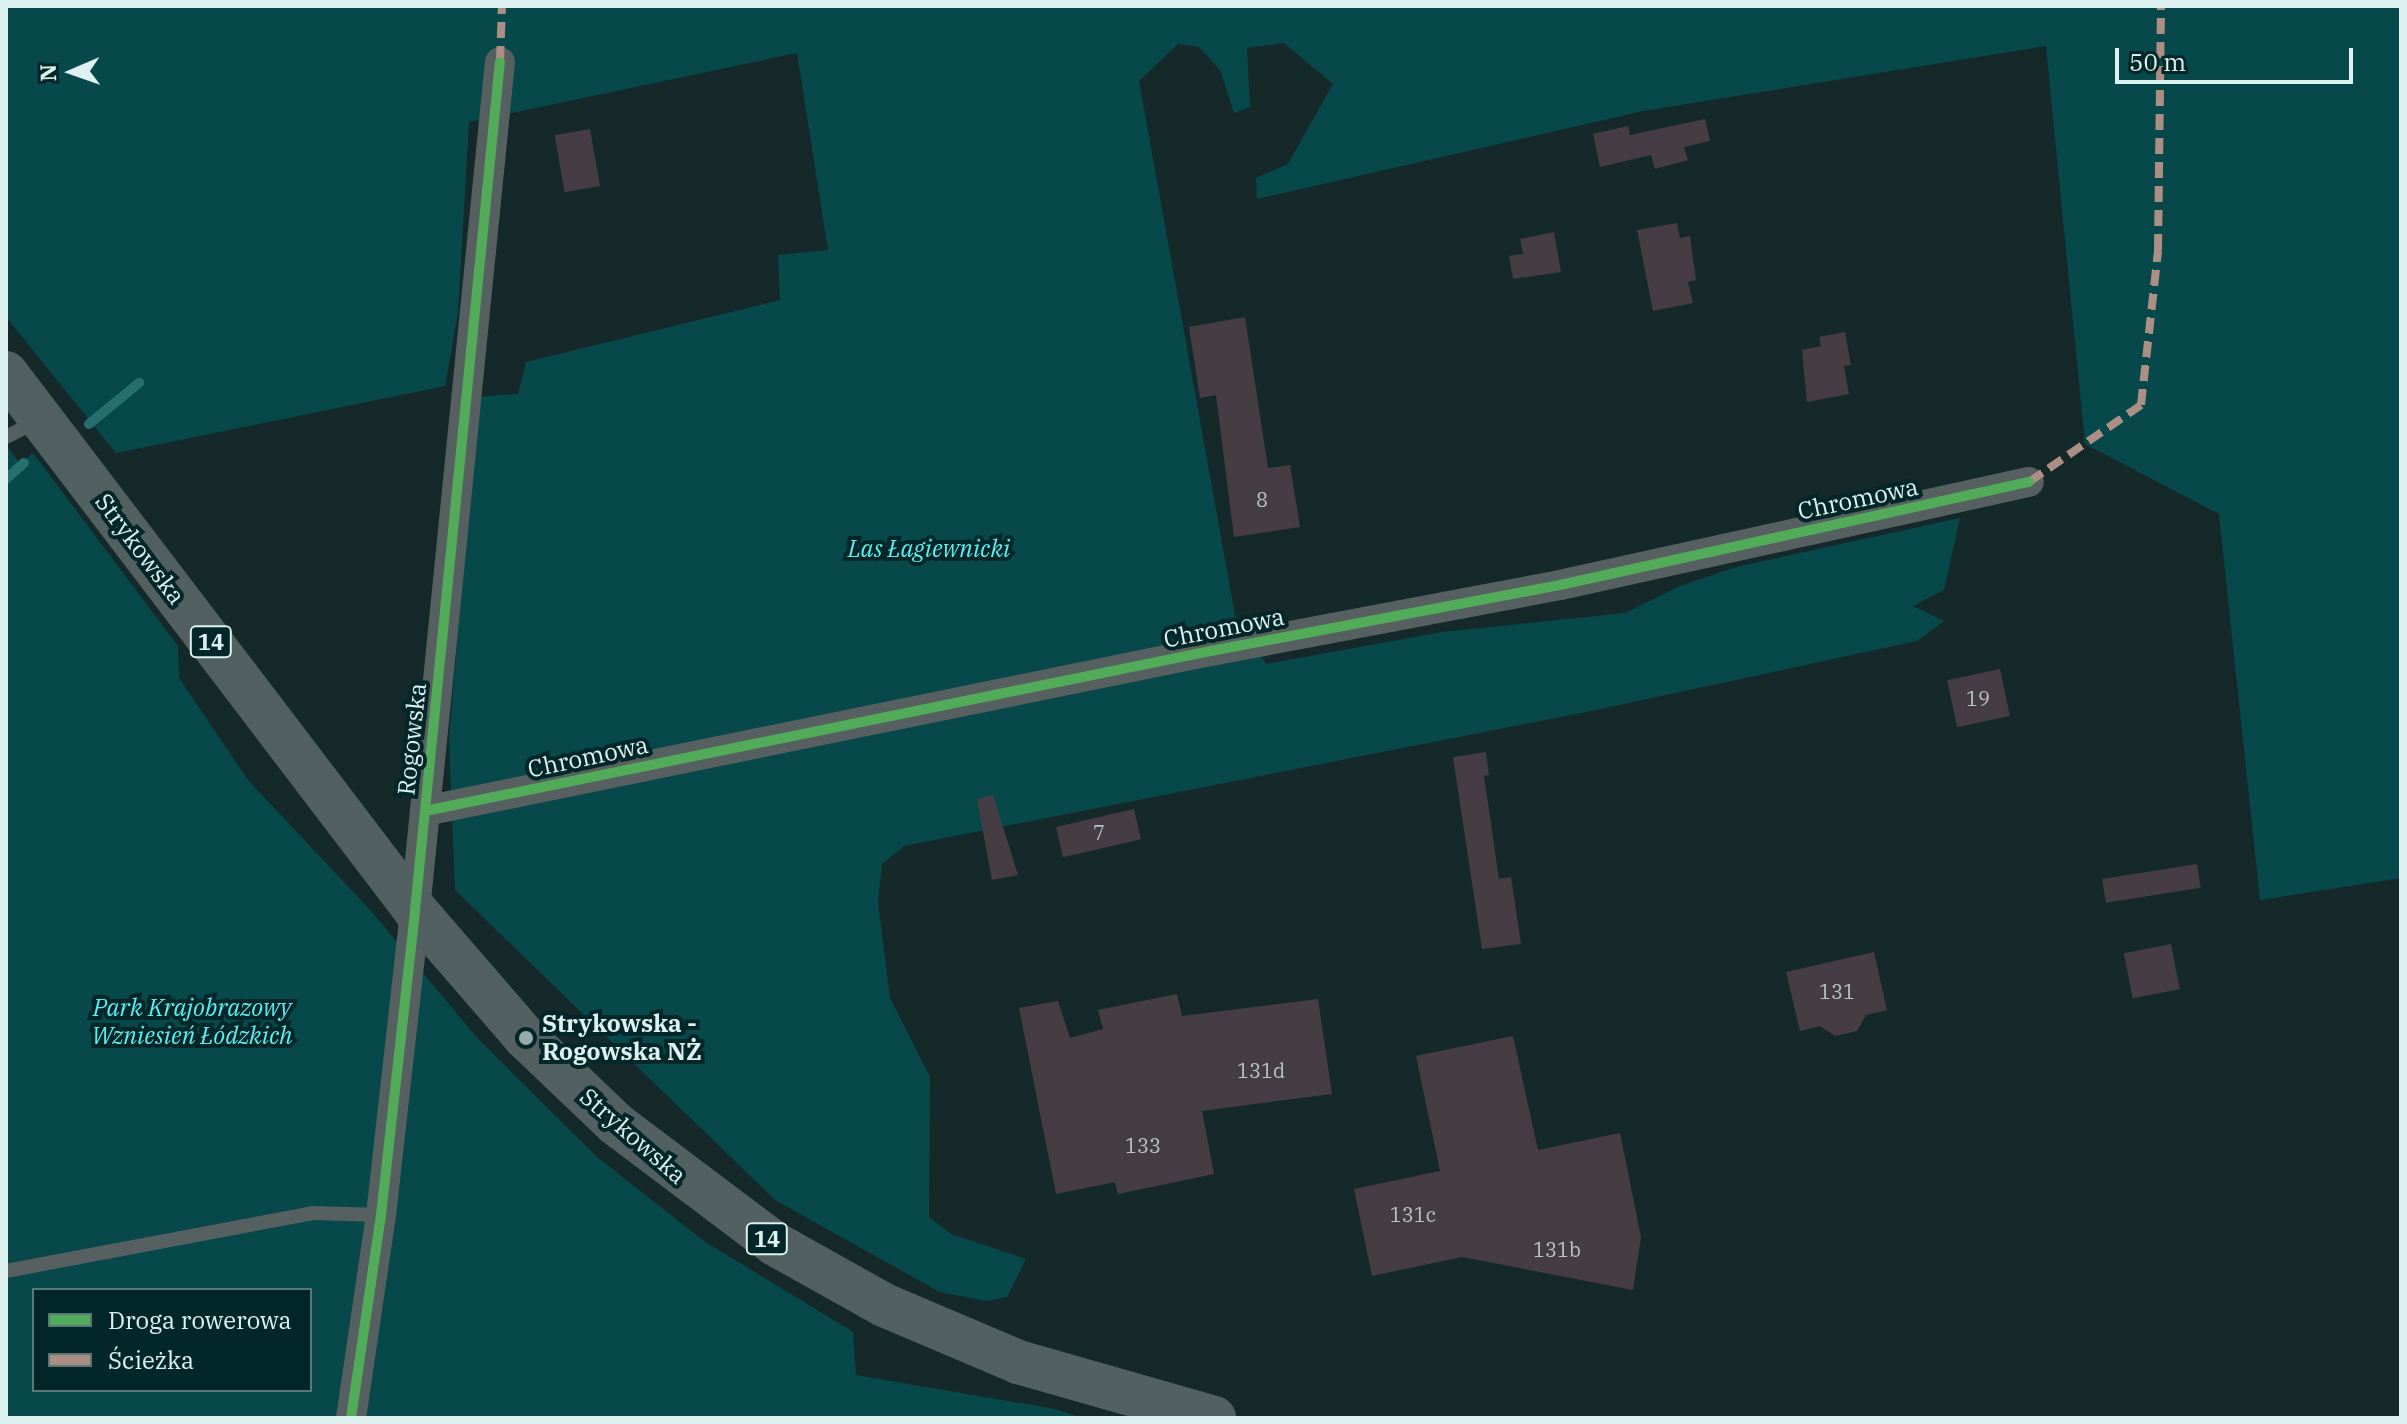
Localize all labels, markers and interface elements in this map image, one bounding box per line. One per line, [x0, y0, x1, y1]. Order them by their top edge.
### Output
north arrow [32, 32, 112, 112]
scale bar [2119, 32, 2357, 82]
text: 50 m [2129, 46, 2186, 78]
text: N [33, 64, 62, 82]
street label: Chromowa [1795, 472, 1921, 526]
house number: 8 [1256, 487, 1268, 511]
street label: Strykowska [89, 488, 191, 610]
park label: Las Łagiewnicki [848, 535, 1010, 563]
street label: Chromowa [1161, 602, 1287, 654]
road number: 14 [189, 624, 233, 660]
street label: Rogowska [392, 681, 432, 797]
house number: 19 [1966, 686, 1990, 710]
street label: Chromowa [525, 730, 651, 784]
house number: 7 [1093, 820, 1105, 844]
house number: 131 [1819, 979, 1855, 1003]
park label: Park Krajobrazowy Wzniesień Łódzkich [92, 994, 292, 1050]
place label: Strykowska - Rogowska NŻ [542, 1010, 702, 1066]
marker: Strykowska - Rogowska NŻ [517, 1029, 535, 1047]
house number: 131d [1237, 1058, 1285, 1082]
street label: Strykowska [574, 1082, 692, 1190]
house number: 133 [1125, 1133, 1161, 1157]
house number: 131c [1390, 1202, 1436, 1226]
road number: 14 [745, 1221, 789, 1257]
house number: 131b [1533, 1237, 1581, 1261]
legend [32, 1288, 312, 1392]
text: Droga rowerowa [108, 1304, 292, 1336]
text: Ścieżka [108, 1344, 194, 1376]

